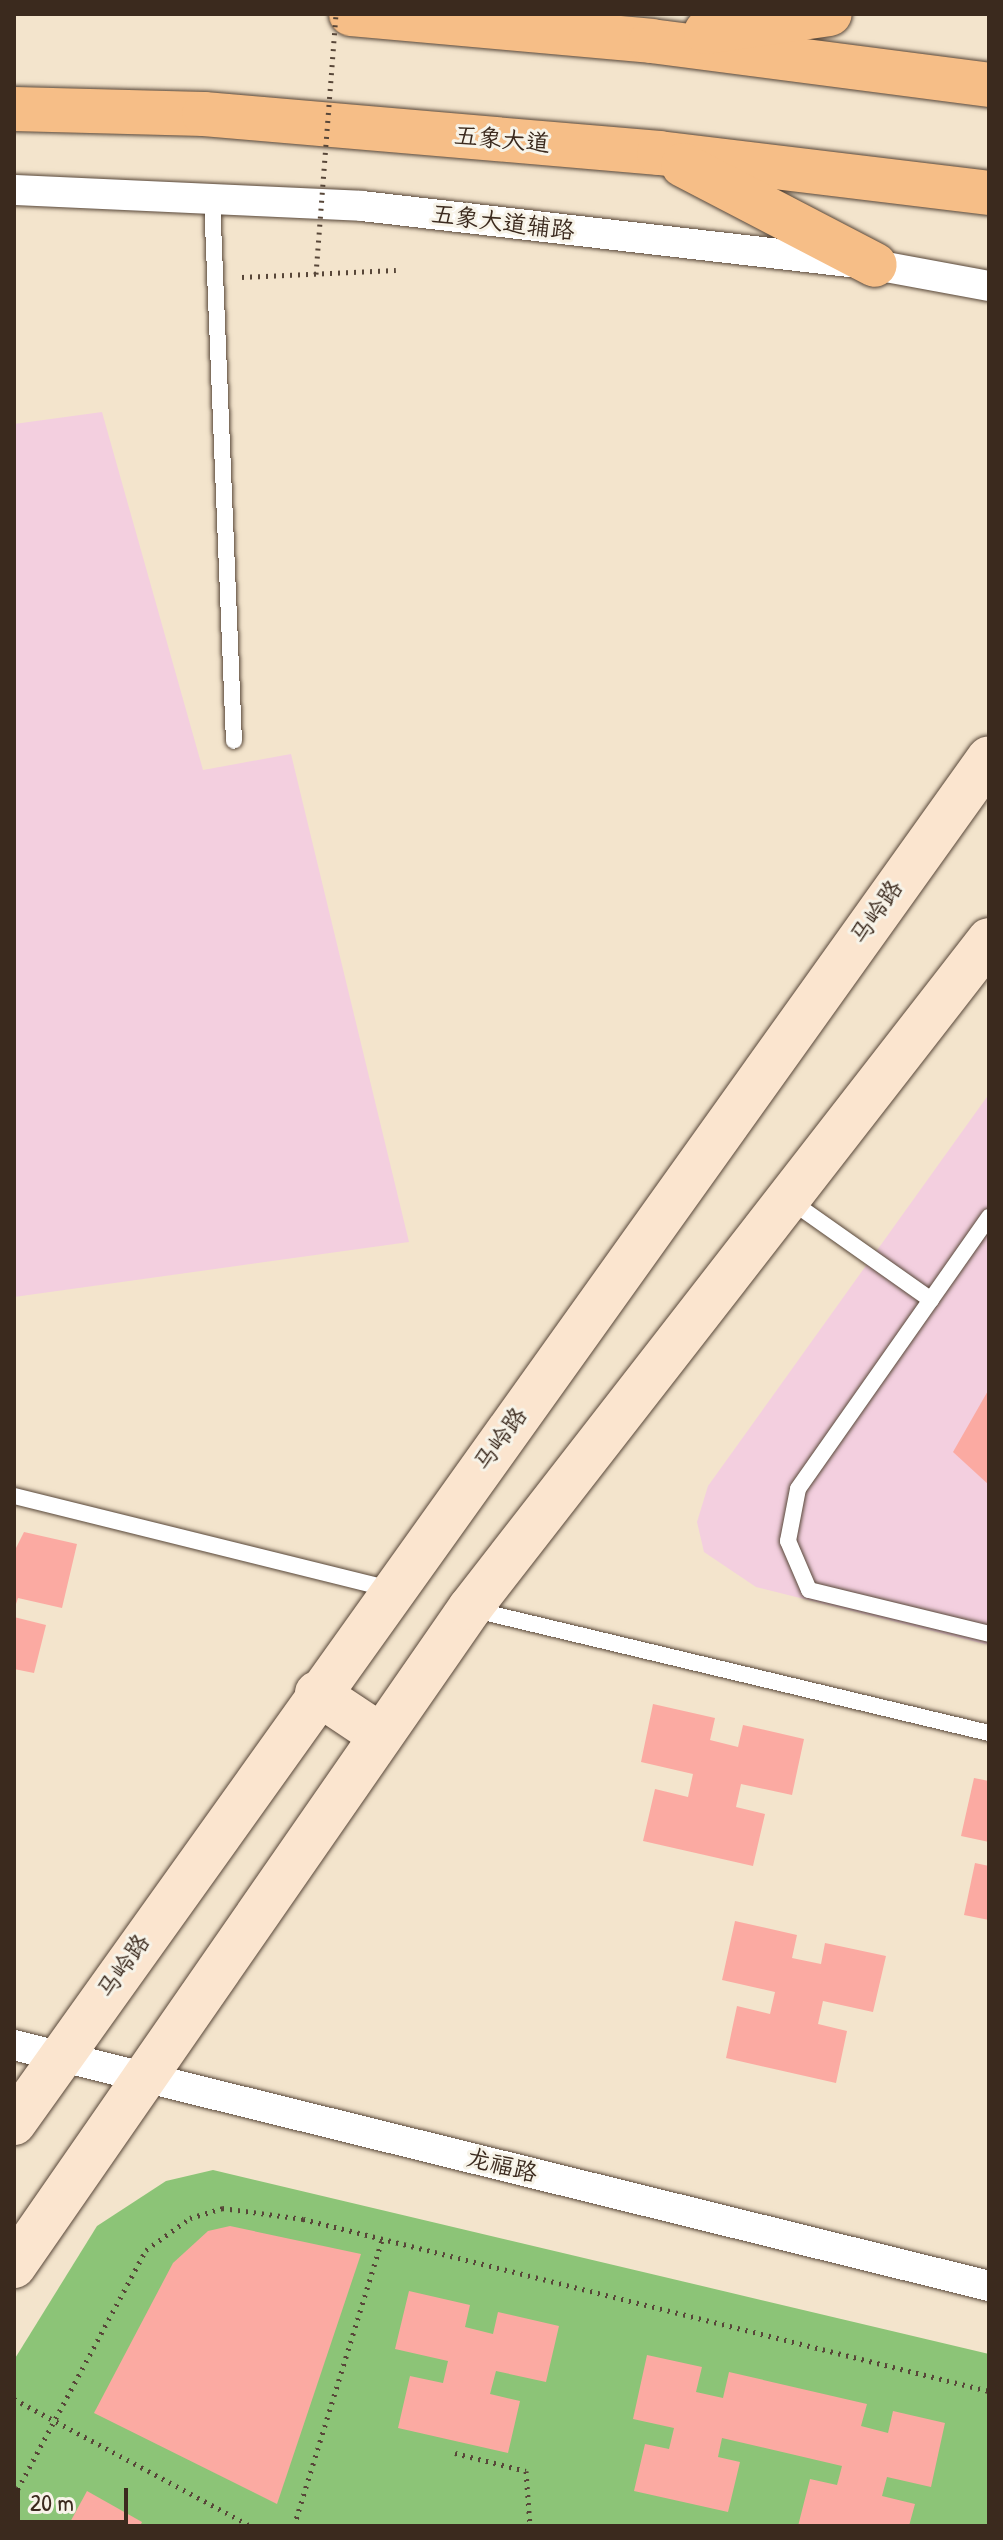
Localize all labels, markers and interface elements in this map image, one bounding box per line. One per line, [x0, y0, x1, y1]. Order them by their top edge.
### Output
street label: 五象大道 [453, 120, 551, 158]
street label: 五象大道辅路 [430, 199, 576, 245]
street label: 马岭路 [844, 874, 908, 950]
street label: 马岭路 [467, 1401, 533, 1477]
street label: 马岭路 [91, 1928, 155, 2004]
street label: 龙福路 [464, 2142, 540, 2188]
scale bar [20, 2472, 132, 2522]
text: 20 m [30, 2486, 74, 2518]

